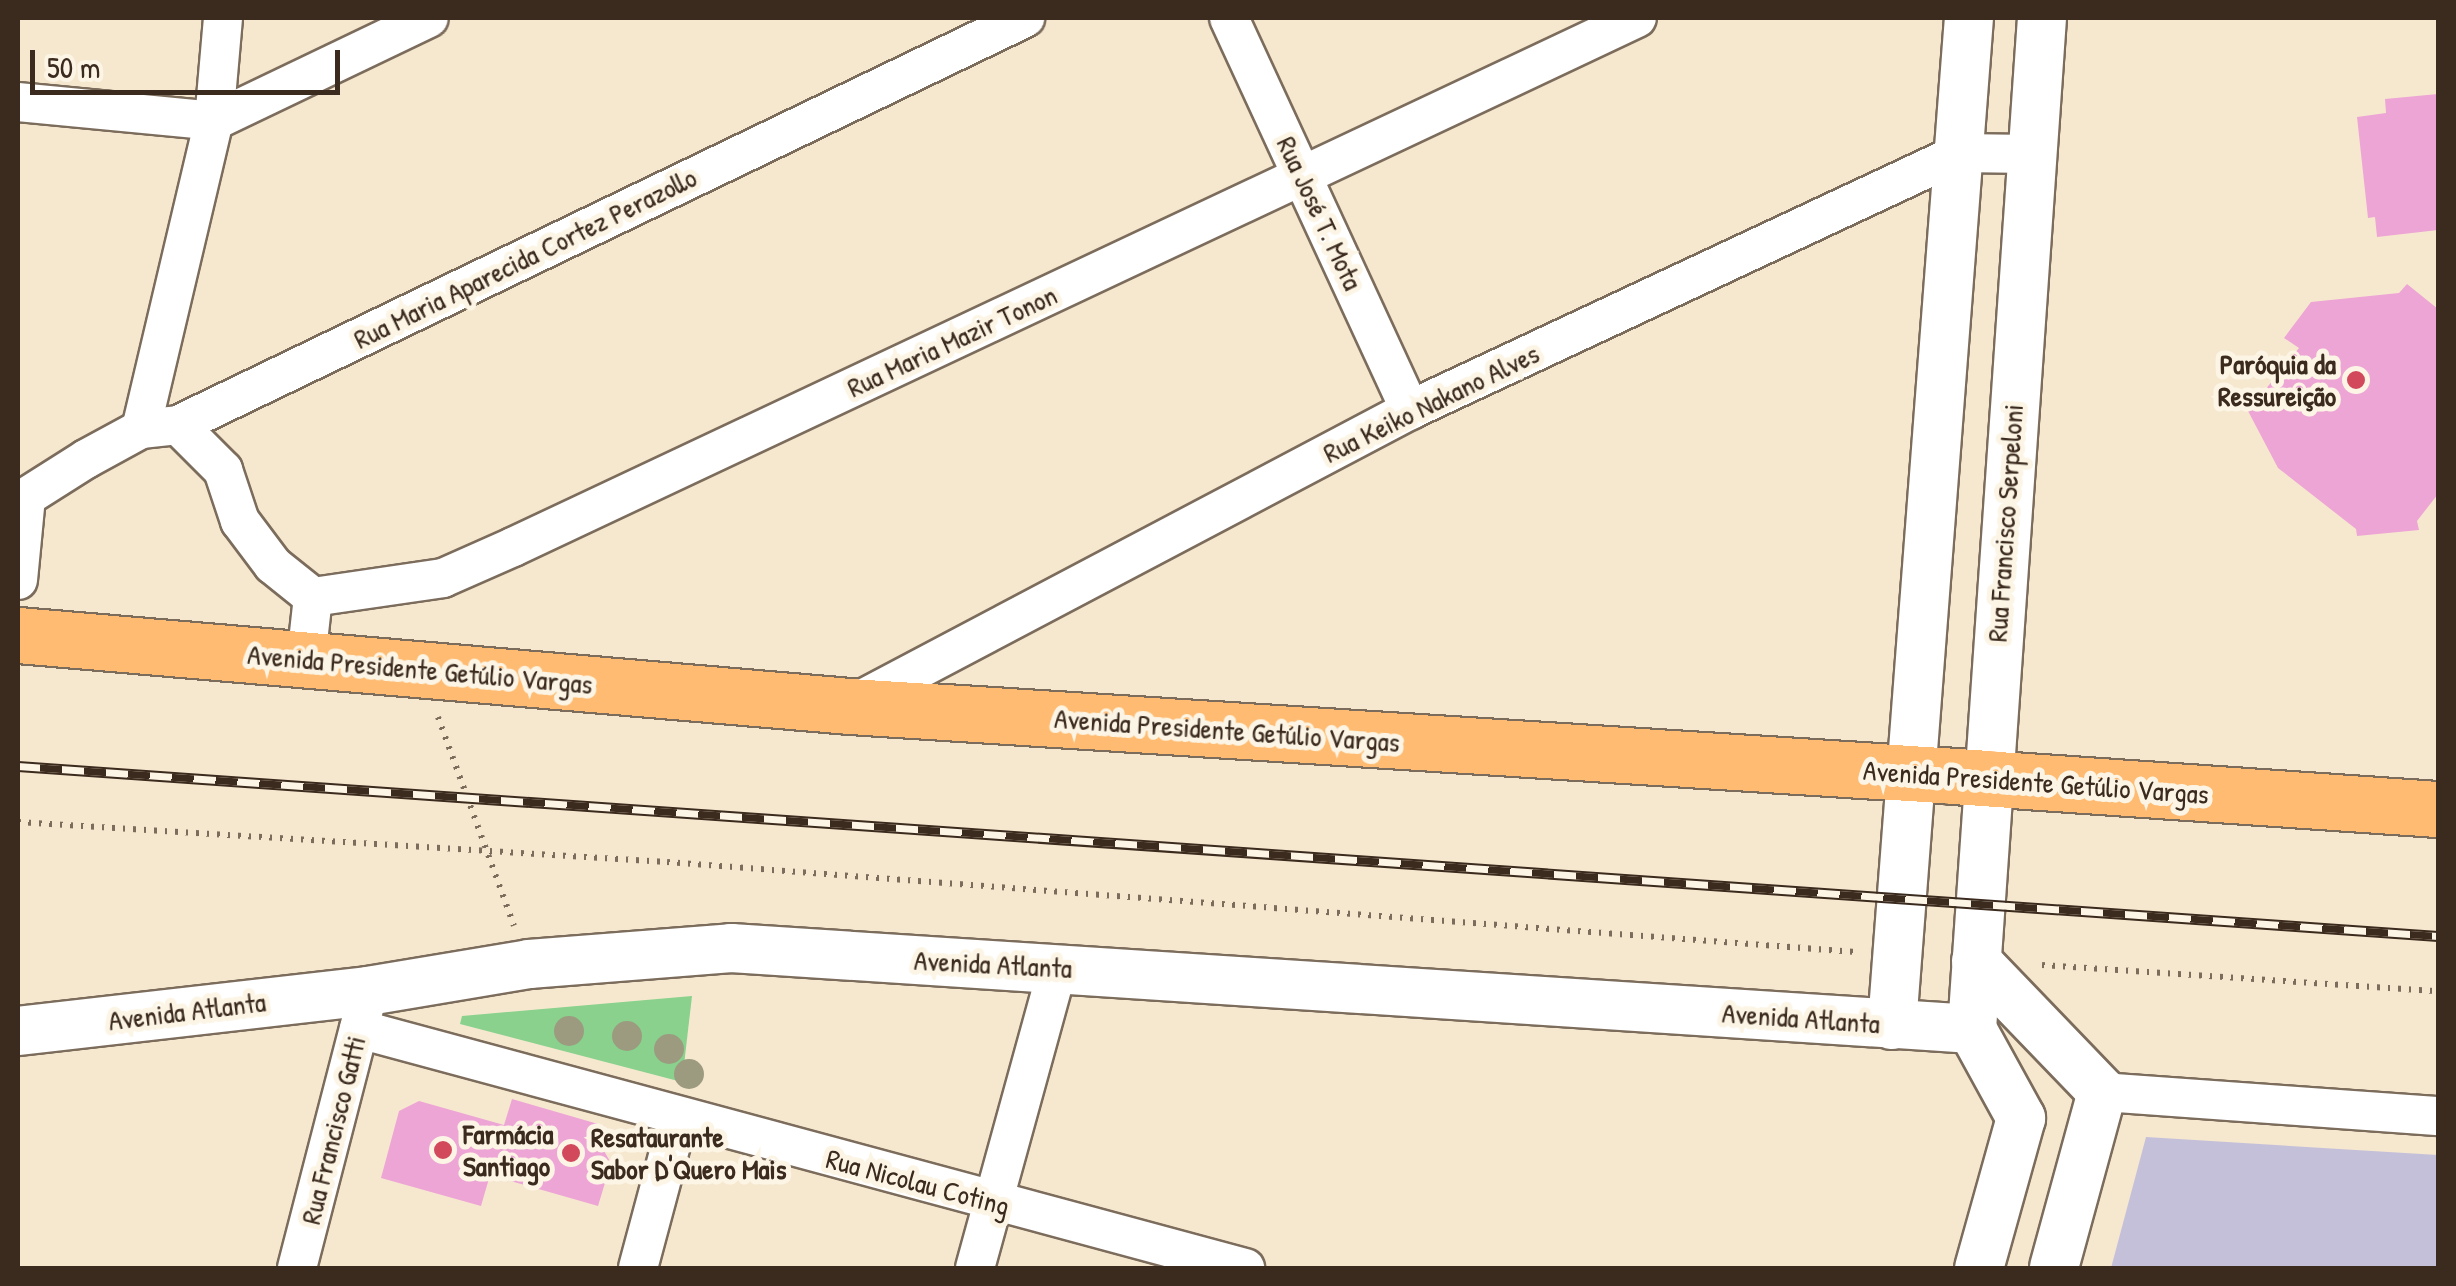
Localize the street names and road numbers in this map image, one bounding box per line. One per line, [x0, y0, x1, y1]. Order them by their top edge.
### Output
street label: Rua José T. Mota [1270, 131, 1370, 295]
street label: Rua Maria Aparecida Cortez Perazollo [348, 160, 702, 356]
street label: Rua Maria Mazir Tonon [842, 278, 1062, 404]
street label: Rua Keiko Nakano Alves [1318, 336, 1544, 470]
street label: Rua Francisco Serpeloni [1980, 403, 2030, 643]
street label: Avenida Presidente Getúlio Vargas [246, 637, 594, 701]
street label: Avenida Presidente Getúlio Vargas [1053, 701, 1401, 759]
street label: Avenida Presidente Getúlio Vargas [1862, 753, 2210, 811]
street label: Avenida Atlanta [913, 943, 1073, 985]
street label: Avenida Atlanta [106, 985, 268, 1037]
street label: Avenida Atlanta [1721, 996, 1881, 1040]
street label: Rua Francisco Gatti [293, 1032, 373, 1228]
street label: Rua Nicolau Coting [823, 1141, 1013, 1223]

